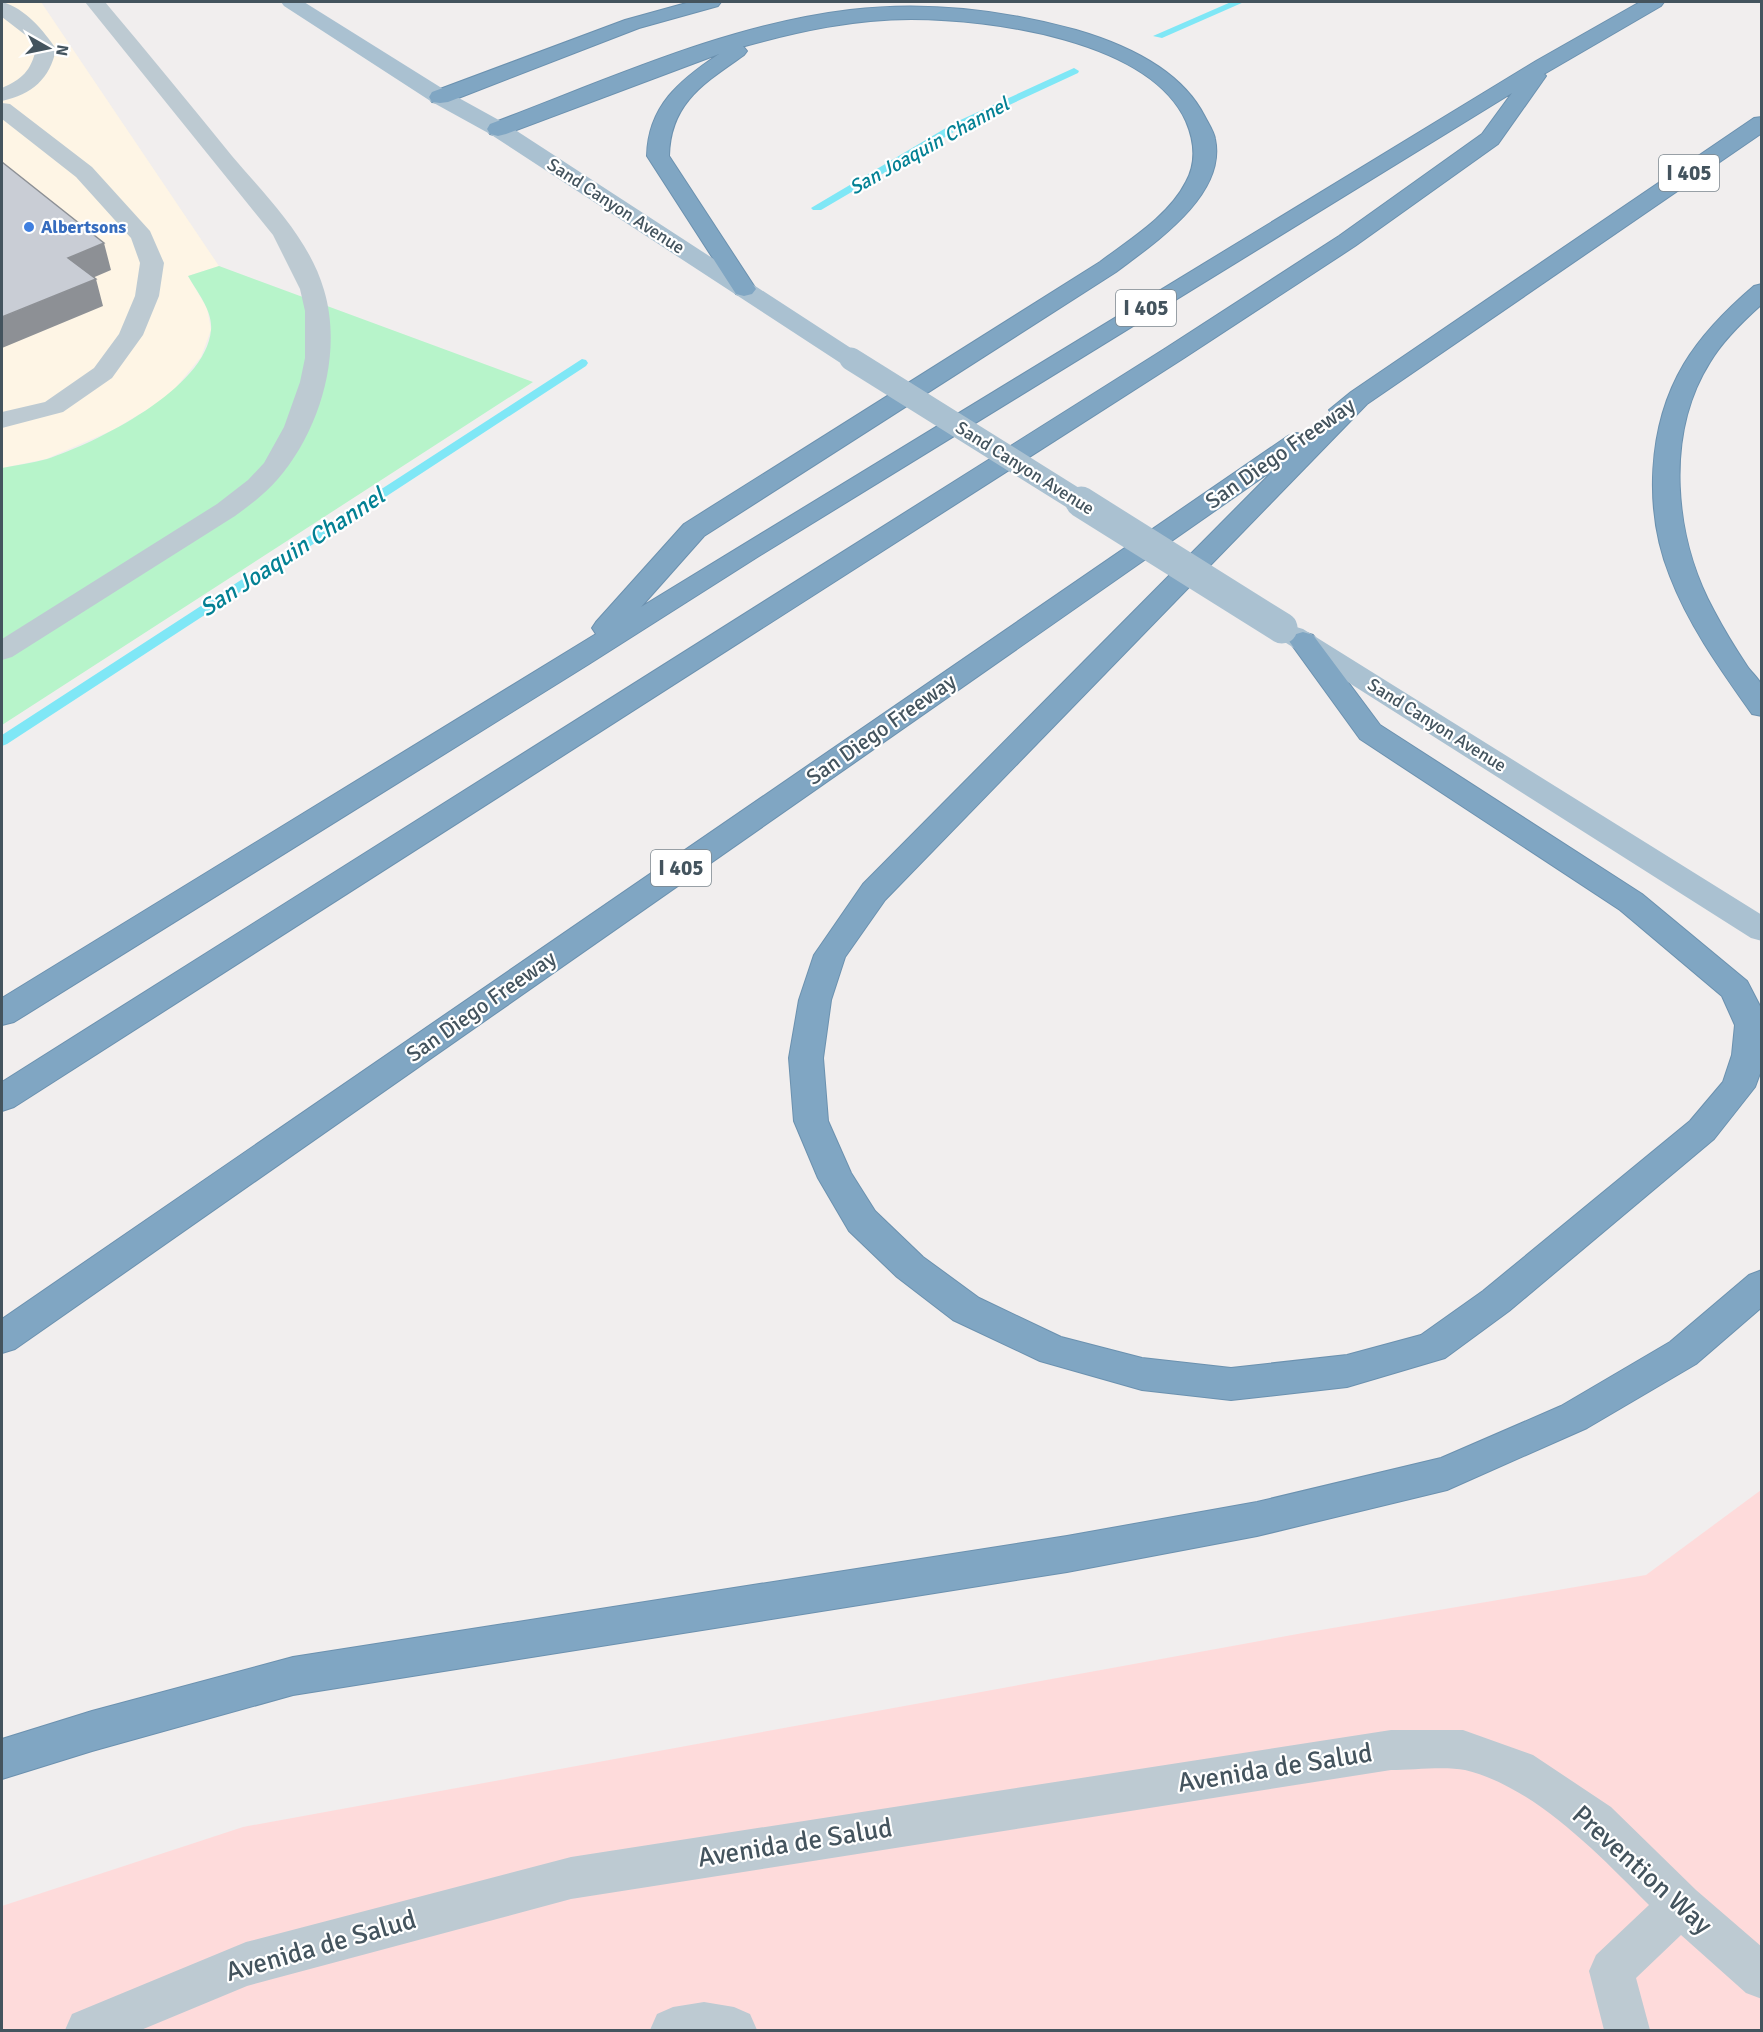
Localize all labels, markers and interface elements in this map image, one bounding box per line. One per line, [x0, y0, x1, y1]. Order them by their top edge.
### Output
north arrow [18, 18, 78, 78]
text: N [51, 43, 73, 57]
water label: San Joaquin Channel [845, 91, 1015, 200]
street label: Sand Canyon Avenue [543, 153, 689, 259]
road number: I 405 [1659, 155, 1719, 191]
place label: Albertsons [41, 216, 126, 238]
marker: Albertsons [22, 220, 36, 234]
road number: I 405 [1116, 290, 1176, 326]
street label: San Diego Freeway [1200, 391, 1361, 515]
street label: Sand Canyon Avenue [952, 416, 1098, 520]
water label: San Joaquin Channel [194, 480, 392, 623]
street label: San Diego Freeway [801, 667, 962, 791]
street label: Sand Canyon Avenue [1364, 673, 1510, 777]
road number: I 405 [651, 850, 711, 886]
street label: San Diego Freeway [401, 944, 562, 1068]
street label: Avenida de Salud [1175, 1736, 1375, 1800]
street label: Prevention Way [1565, 1798, 1719, 1942]
street label: Avenida de Salud [695, 1811, 895, 1875]
street label: Avenida de Salud [222, 1903, 420, 1989]

